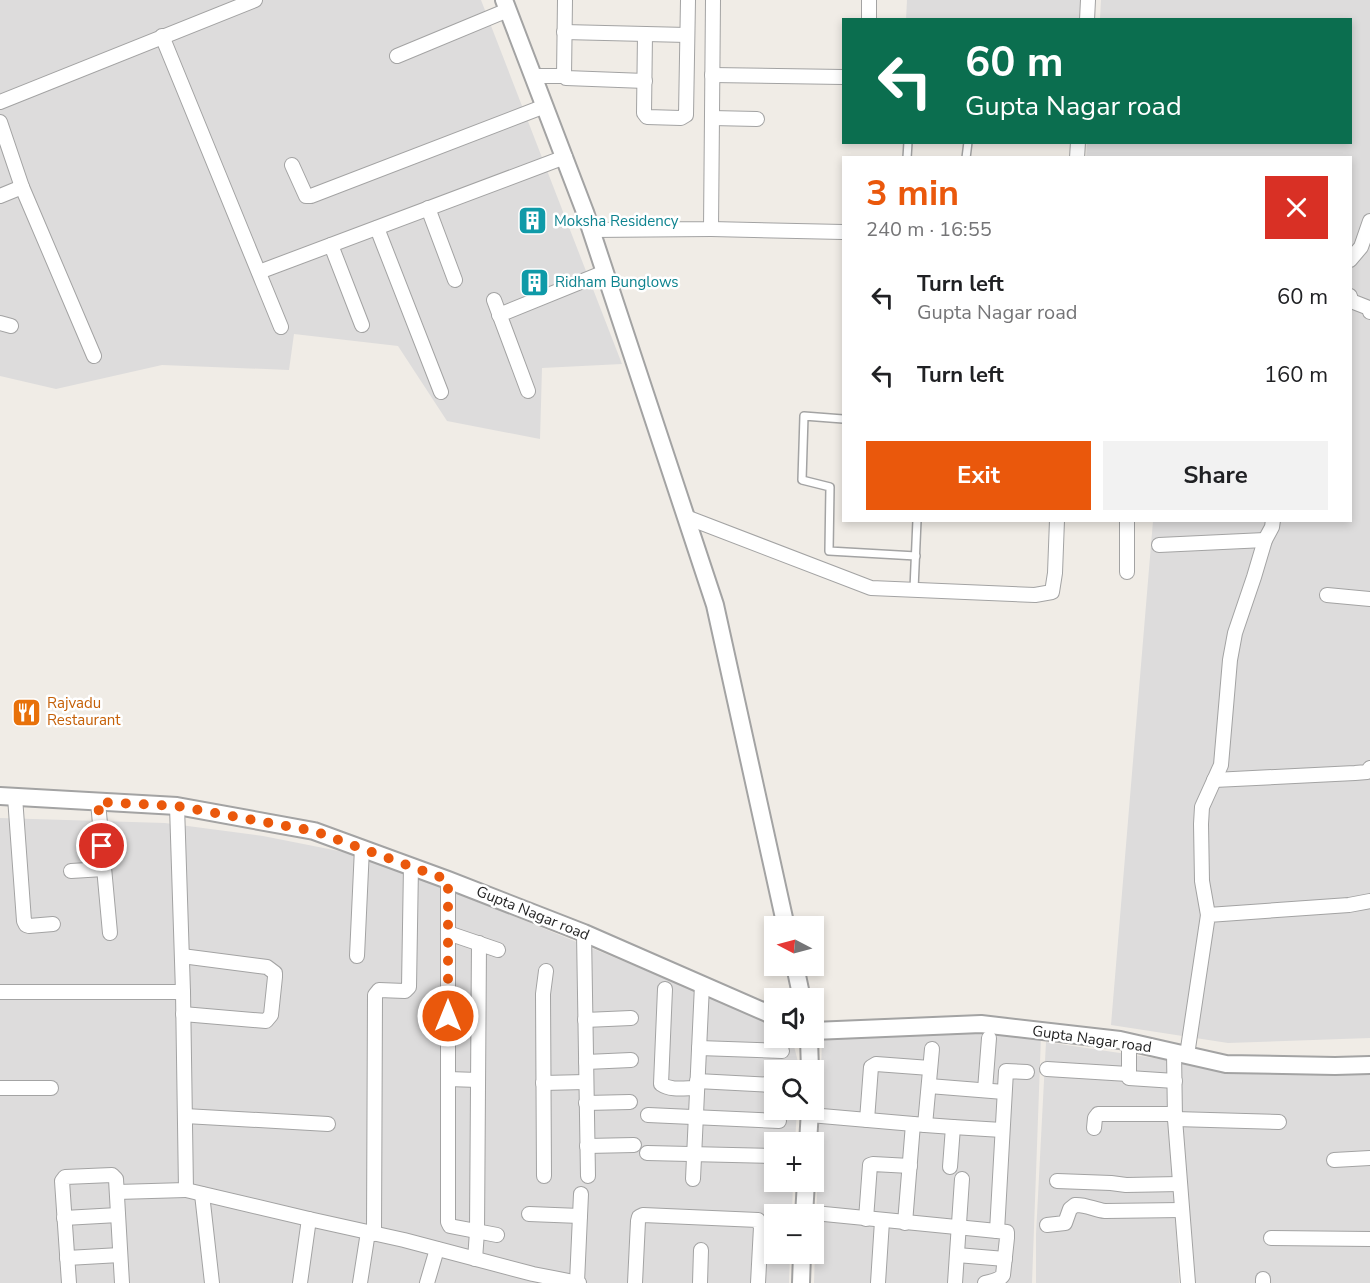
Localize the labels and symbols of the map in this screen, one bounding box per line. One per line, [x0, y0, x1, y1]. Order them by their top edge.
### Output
building icon: Moksha Residency [517, 205, 549, 237]
place label: Moksha Residency [554, 211, 679, 231]
building icon: Ridham Bunglows [518, 266, 550, 298]
place label: Ridham Bunglows [555, 272, 679, 292]
place label: Rajvadu Restaurant [47, 693, 121, 730]
restaurant icon: Rajvadu Restaurant [10, 696, 42, 728]
pin [76, 820, 127, 871]
street label: Gupta Nagar road [473, 881, 593, 945]
north arrow [764, 916, 824, 976]
position arrow [416, 984, 480, 1048]
street label: Gupta Nagar road [1031, 1021, 1153, 1057]

